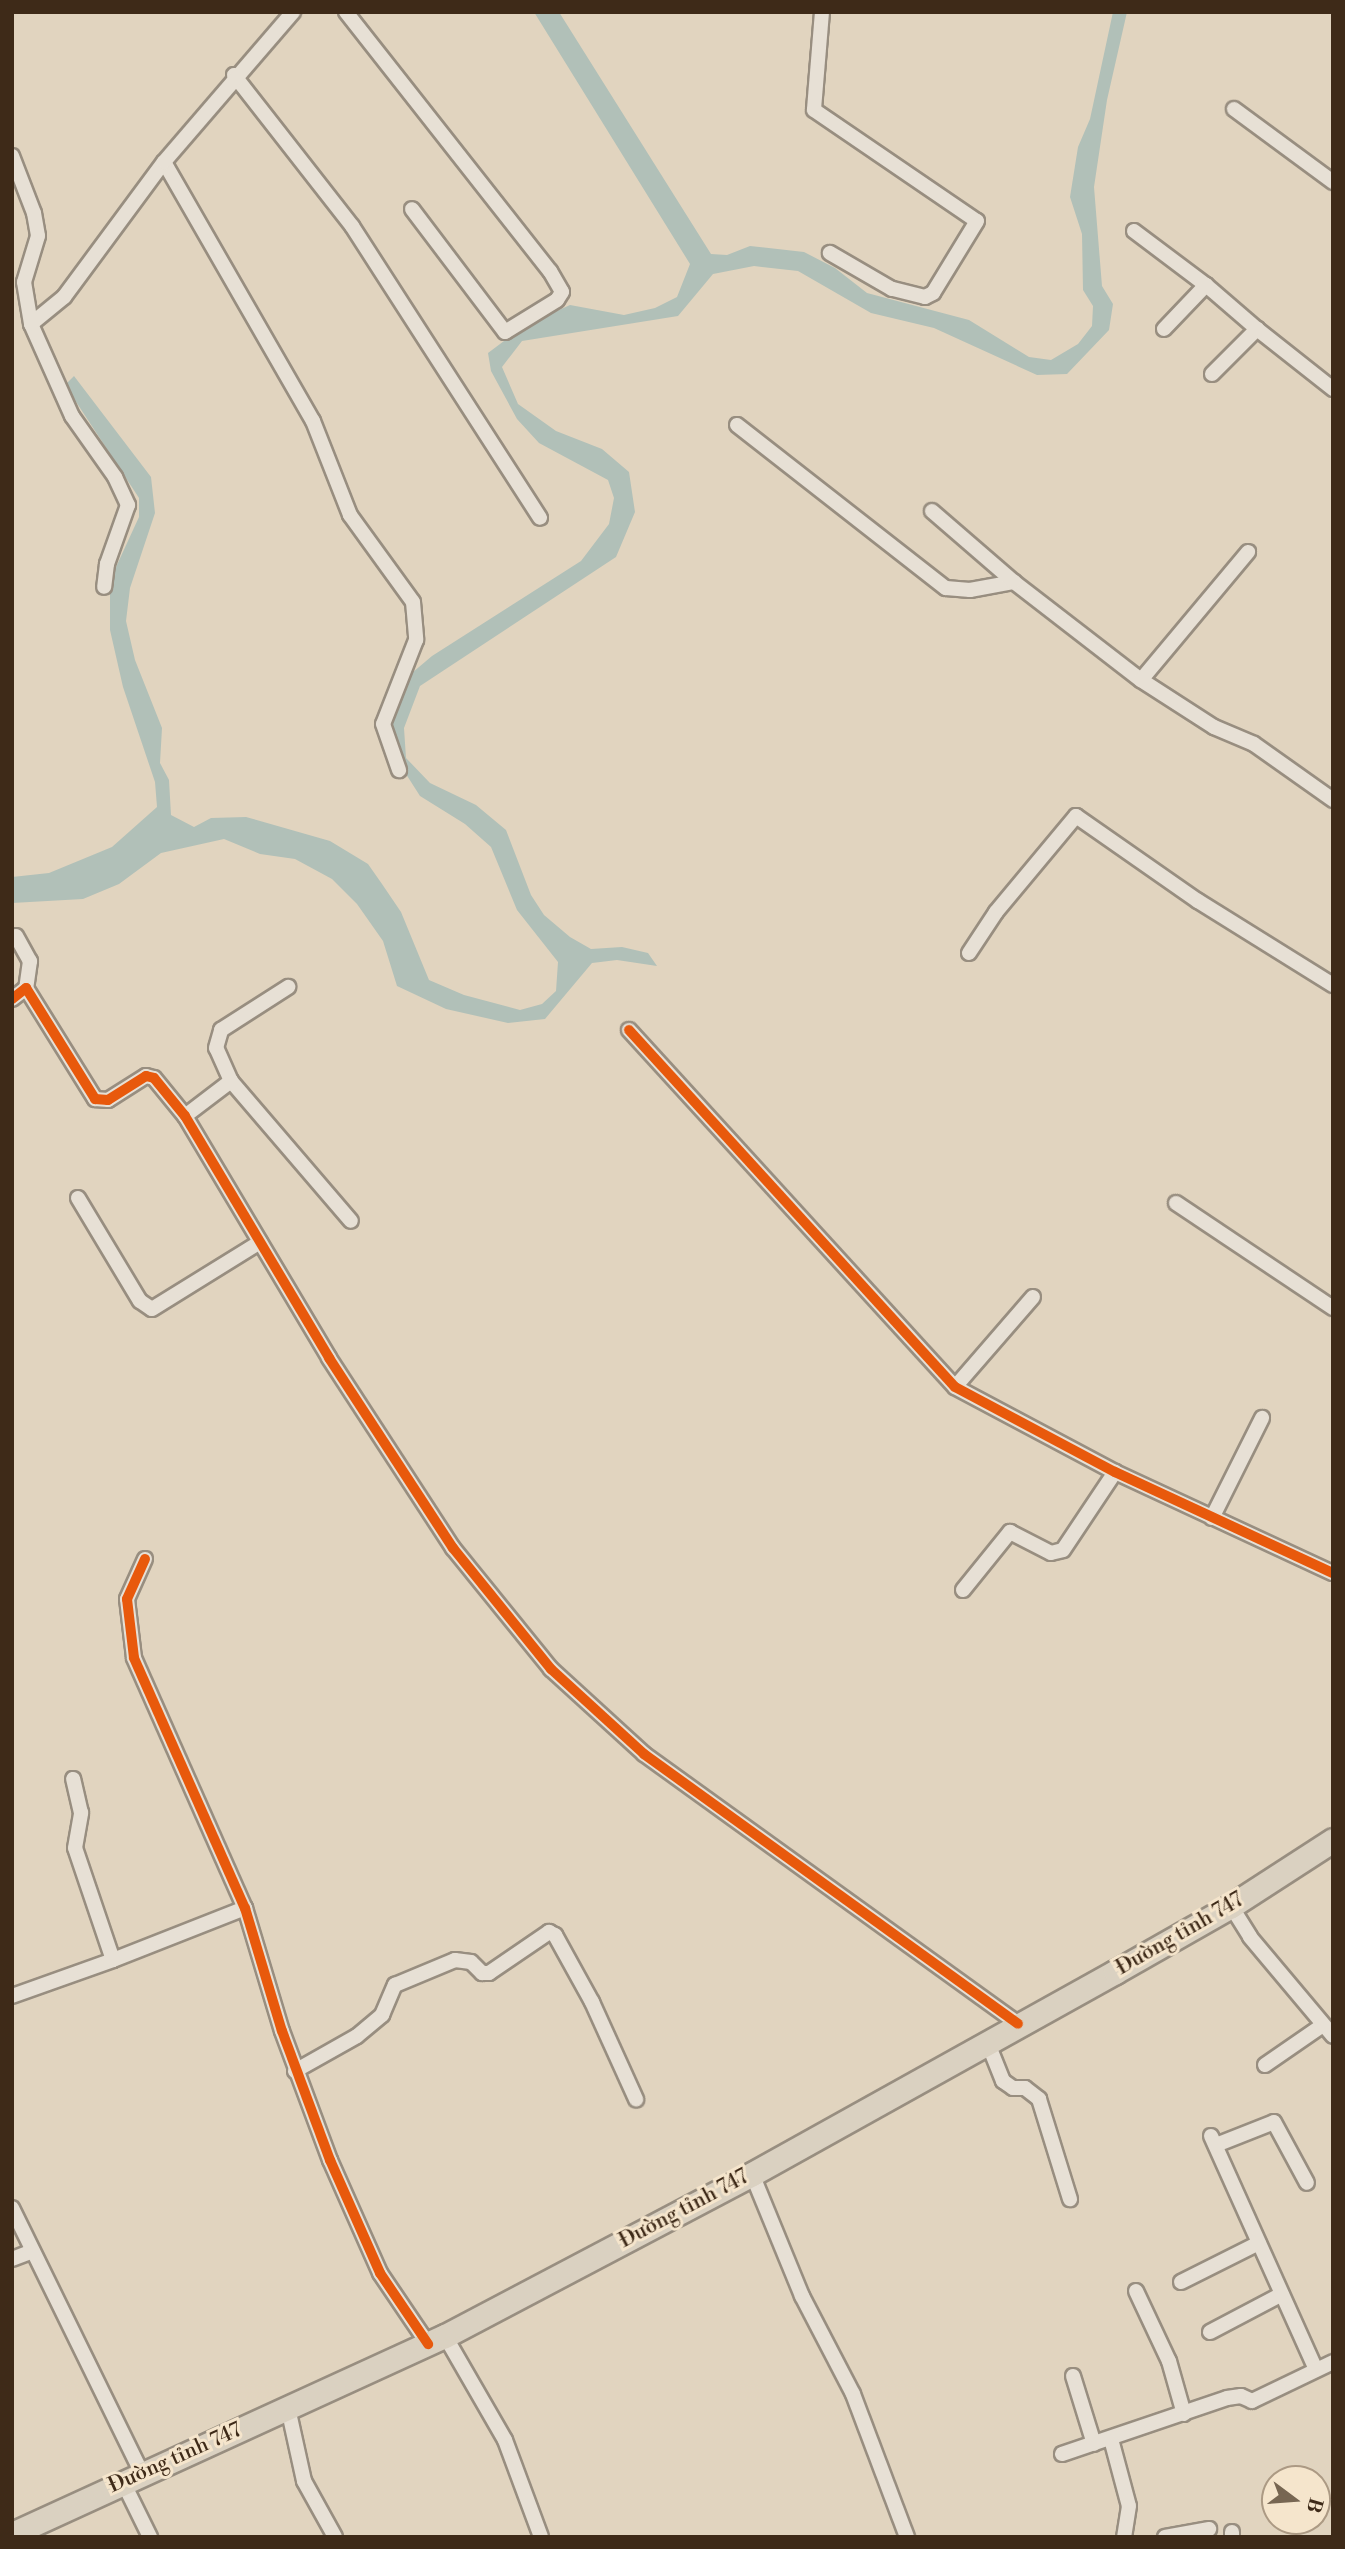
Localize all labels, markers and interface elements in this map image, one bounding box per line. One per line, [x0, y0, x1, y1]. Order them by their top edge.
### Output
street label: Đường tỉnh 747 [1112, 1887, 1248, 1981]
street label: Đường tỉnh 747 [615, 2164, 753, 2254]
street label: Đường tỉnh 747 [104, 2417, 246, 2499]
north arrow [1261, 2465, 1331, 2535]
text: B [1301, 2495, 1328, 2515]

